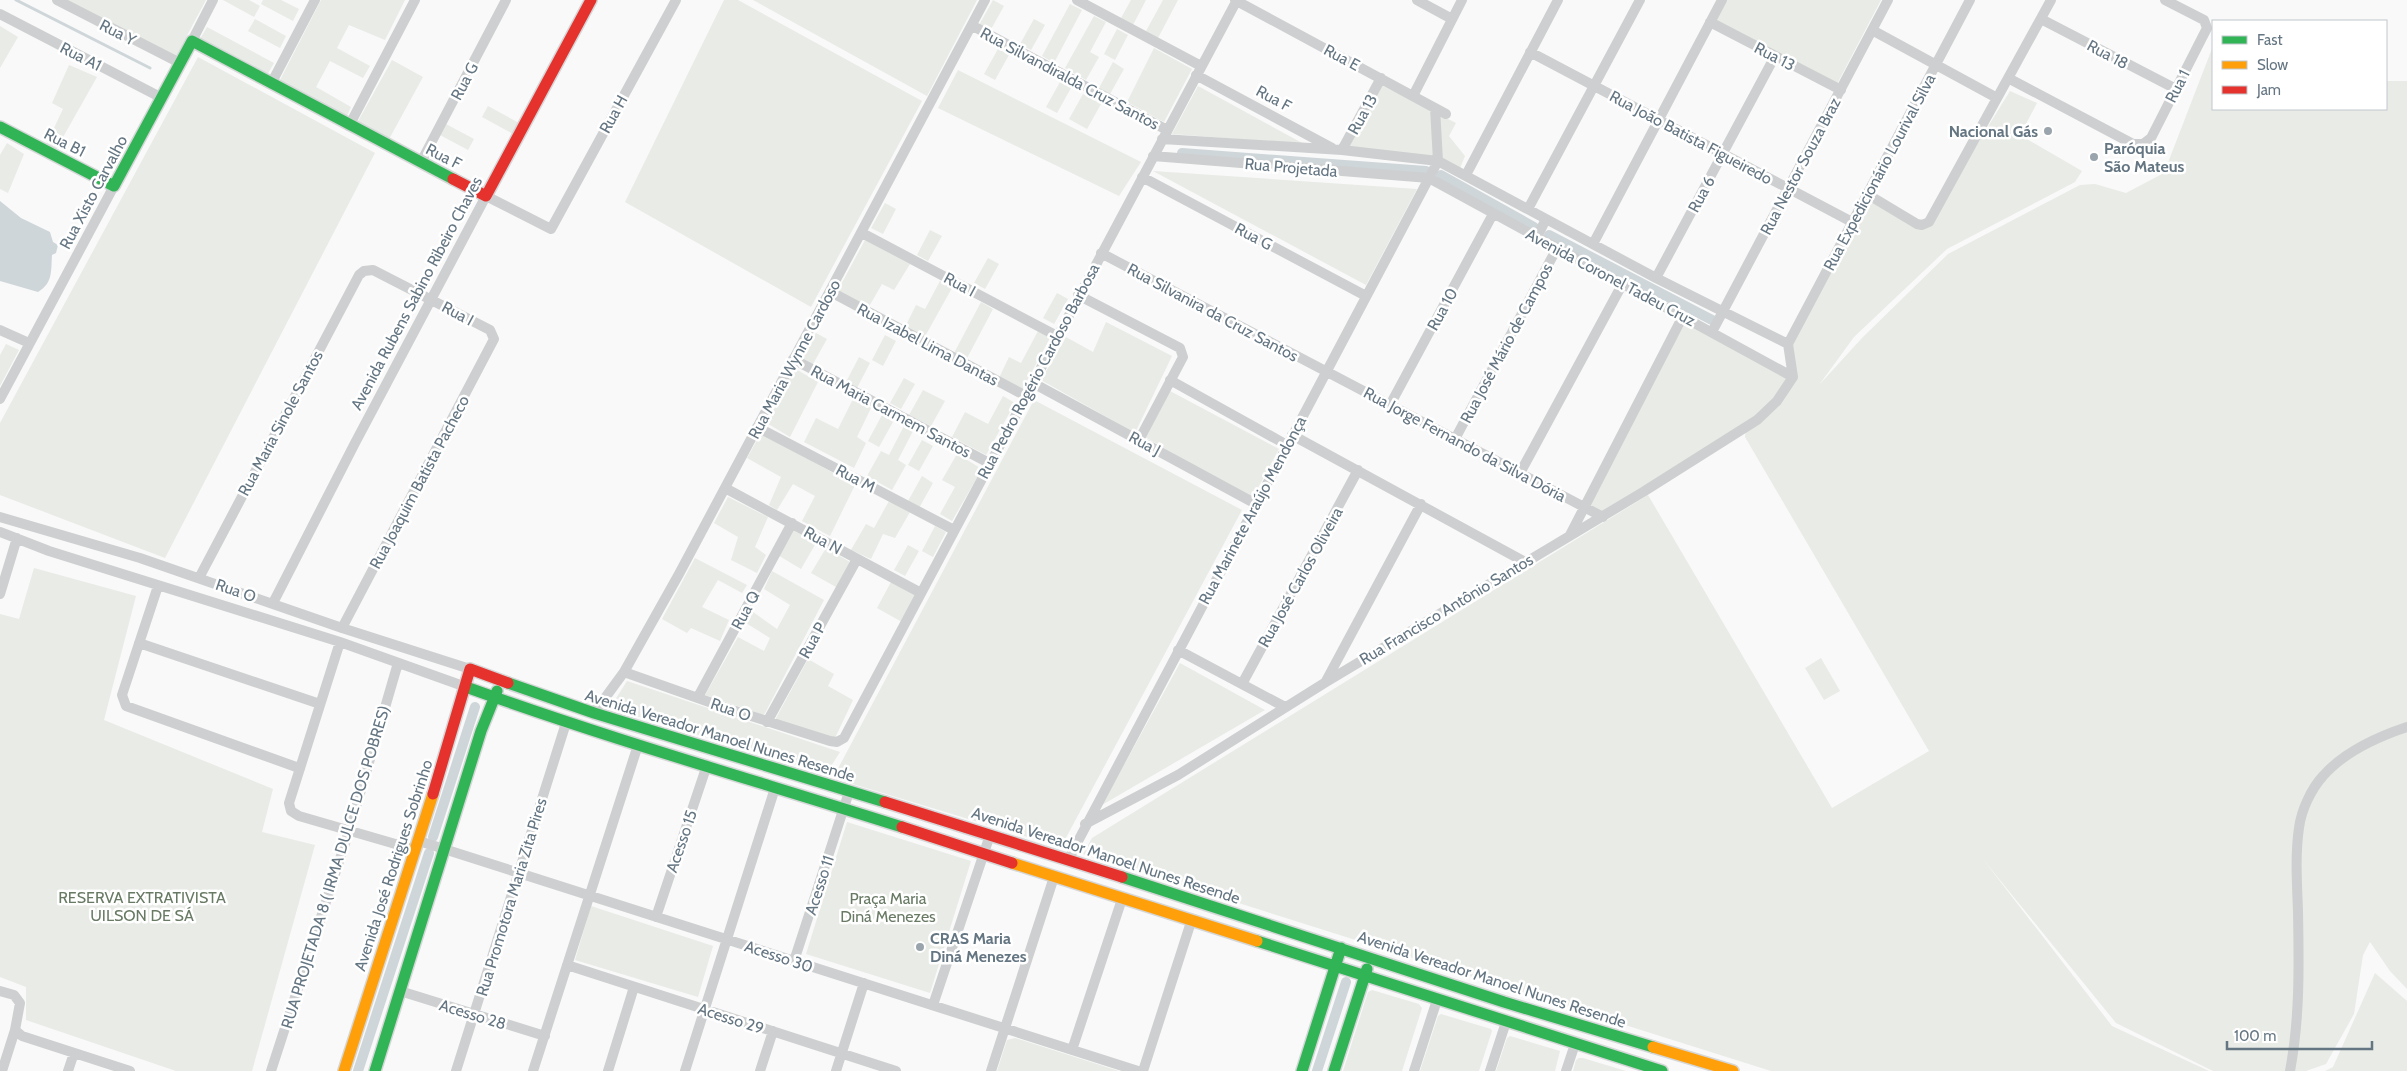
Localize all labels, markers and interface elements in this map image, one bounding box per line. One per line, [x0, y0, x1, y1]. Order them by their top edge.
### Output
street label: Rua Y [96, 15, 140, 50]
legend [2212, 20, 2387, 110]
street label: Rua Silvandiralda Cruz Santos [977, 23, 1163, 134]
text: Fast [2257, 31, 2282, 49]
street label: Rua 18 [2084, 36, 2132, 73]
street label: Rua A1 [57, 38, 105, 75]
street label: Rua 13 [1751, 38, 1798, 75]
street label: Rua E [1321, 40, 1363, 75]
text: Slow [2257, 56, 2288, 74]
street label: Rua G [447, 59, 482, 103]
street label: Rua 1 [2161, 67, 2194, 106]
street label: Rua Expedicionário Lourival Silva [1819, 70, 1940, 274]
street label: Rua F [1253, 81, 1295, 116]
text: Jam [2256, 81, 2281, 99]
street label: Rua João Batista Figueiredo [1606, 86, 1775, 188]
street label: Rua 13 [1344, 91, 1381, 138]
street label: Rua H [595, 92, 632, 137]
street label: Rua Nestor Souza Braz [1756, 94, 1845, 238]
place label: Nacional Gás [1949, 122, 2038, 141]
street label: Rua B1 [41, 124, 89, 161]
marker: Nacional Gás [2042, 125, 2054, 137]
street label: Rua Xisto Carvalho [55, 132, 132, 252]
street label: Rua F [423, 139, 465, 174]
place label: Paróquia São Mateus [2104, 139, 2185, 176]
marker: Paróquia São Mateus [2088, 151, 2100, 163]
street label: Rua Projetada [1244, 154, 1338, 181]
street label: Avenida Rubens Sabino Ribeiro Chaves [347, 173, 486, 413]
street label: Rua 6 [1684, 173, 1719, 216]
street label: Rua G [1232, 219, 1276, 254]
street label: Avenida Coronel Tadeu Cruz [1523, 225, 1699, 330]
street label: Rua Silvanira da Cruz Santos [1124, 259, 1302, 366]
street label: Rua Pedro Rogério Cardoso Barbosa [974, 260, 1104, 482]
street label: Rua José Mário de Campos [1456, 260, 1557, 426]
street label: Rua I [941, 268, 979, 301]
street label: Rua Maria Wynne Cardoso [744, 276, 845, 442]
street label: Rua 10 [1423, 285, 1462, 334]
street label: Rua I [439, 297, 477, 330]
street label: Rua Izabel Lima Dantas [854, 299, 1002, 390]
street label: Rua Maria Sinole Santos [234, 347, 327, 499]
street label: Rua Maria Carmem Santos [808, 361, 974, 462]
street label: Rua Jorge Fernando da Silva Dória [1360, 383, 1569, 506]
street label: Rua Joaquim Batista Pacheco [366, 392, 473, 572]
street label: Rua Marinete Araújo Mendonça [1195, 413, 1310, 608]
street label: Rua J [1126, 427, 1164, 460]
street label: Rua M [833, 460, 879, 497]
street label: Rua José Carlos Oliveira [1254, 504, 1347, 650]
street label: Rua N [800, 522, 845, 559]
street label: Rua Francisco Antônio Santos [1356, 550, 1537, 669]
street label: Rua O [213, 575, 259, 606]
street label: Rua Q [727, 587, 764, 633]
street label: Rua P [795, 619, 830, 662]
street label: Avenida Vereador Manoel Nunes Resende [583, 685, 857, 786]
street label: Rua O [708, 694, 754, 725]
street label: RUA PROJETADA 8 ( IRMA DULCE DOS POBRES) [277, 703, 394, 1031]
street label: Avenida José Rodrigues Sobrinho [350, 757, 437, 973]
street label: Rua Promotora Maria Zita Pires [472, 795, 551, 998]
street label: Avenida Vereador Manoel Nunes Resende [969, 803, 1242, 908]
street label: Acesso 15 [662, 808, 701, 875]
street label: Acesso 11 [801, 853, 838, 917]
park label: RESERVA EXTRATIVISTA UILSON DE SÁ [58, 888, 226, 925]
park label: Praça Maria Diná Menezes [840, 889, 936, 926]
street label: Avenida Vereador Manoel Nunes Resende [1355, 927, 1628, 1032]
place label: CRAS Maria Diná Menezes [930, 929, 1027, 966]
street label: Acesso 30 [742, 937, 815, 976]
marker: CRAS Maria Diná Menezes [914, 941, 926, 953]
street label: Acesso 28 [437, 995, 509, 1034]
street label: Acesso 29 [695, 999, 766, 1038]
scale bar [2227, 1018, 2372, 1050]
text: 100 m [2234, 1027, 2276, 1045]

